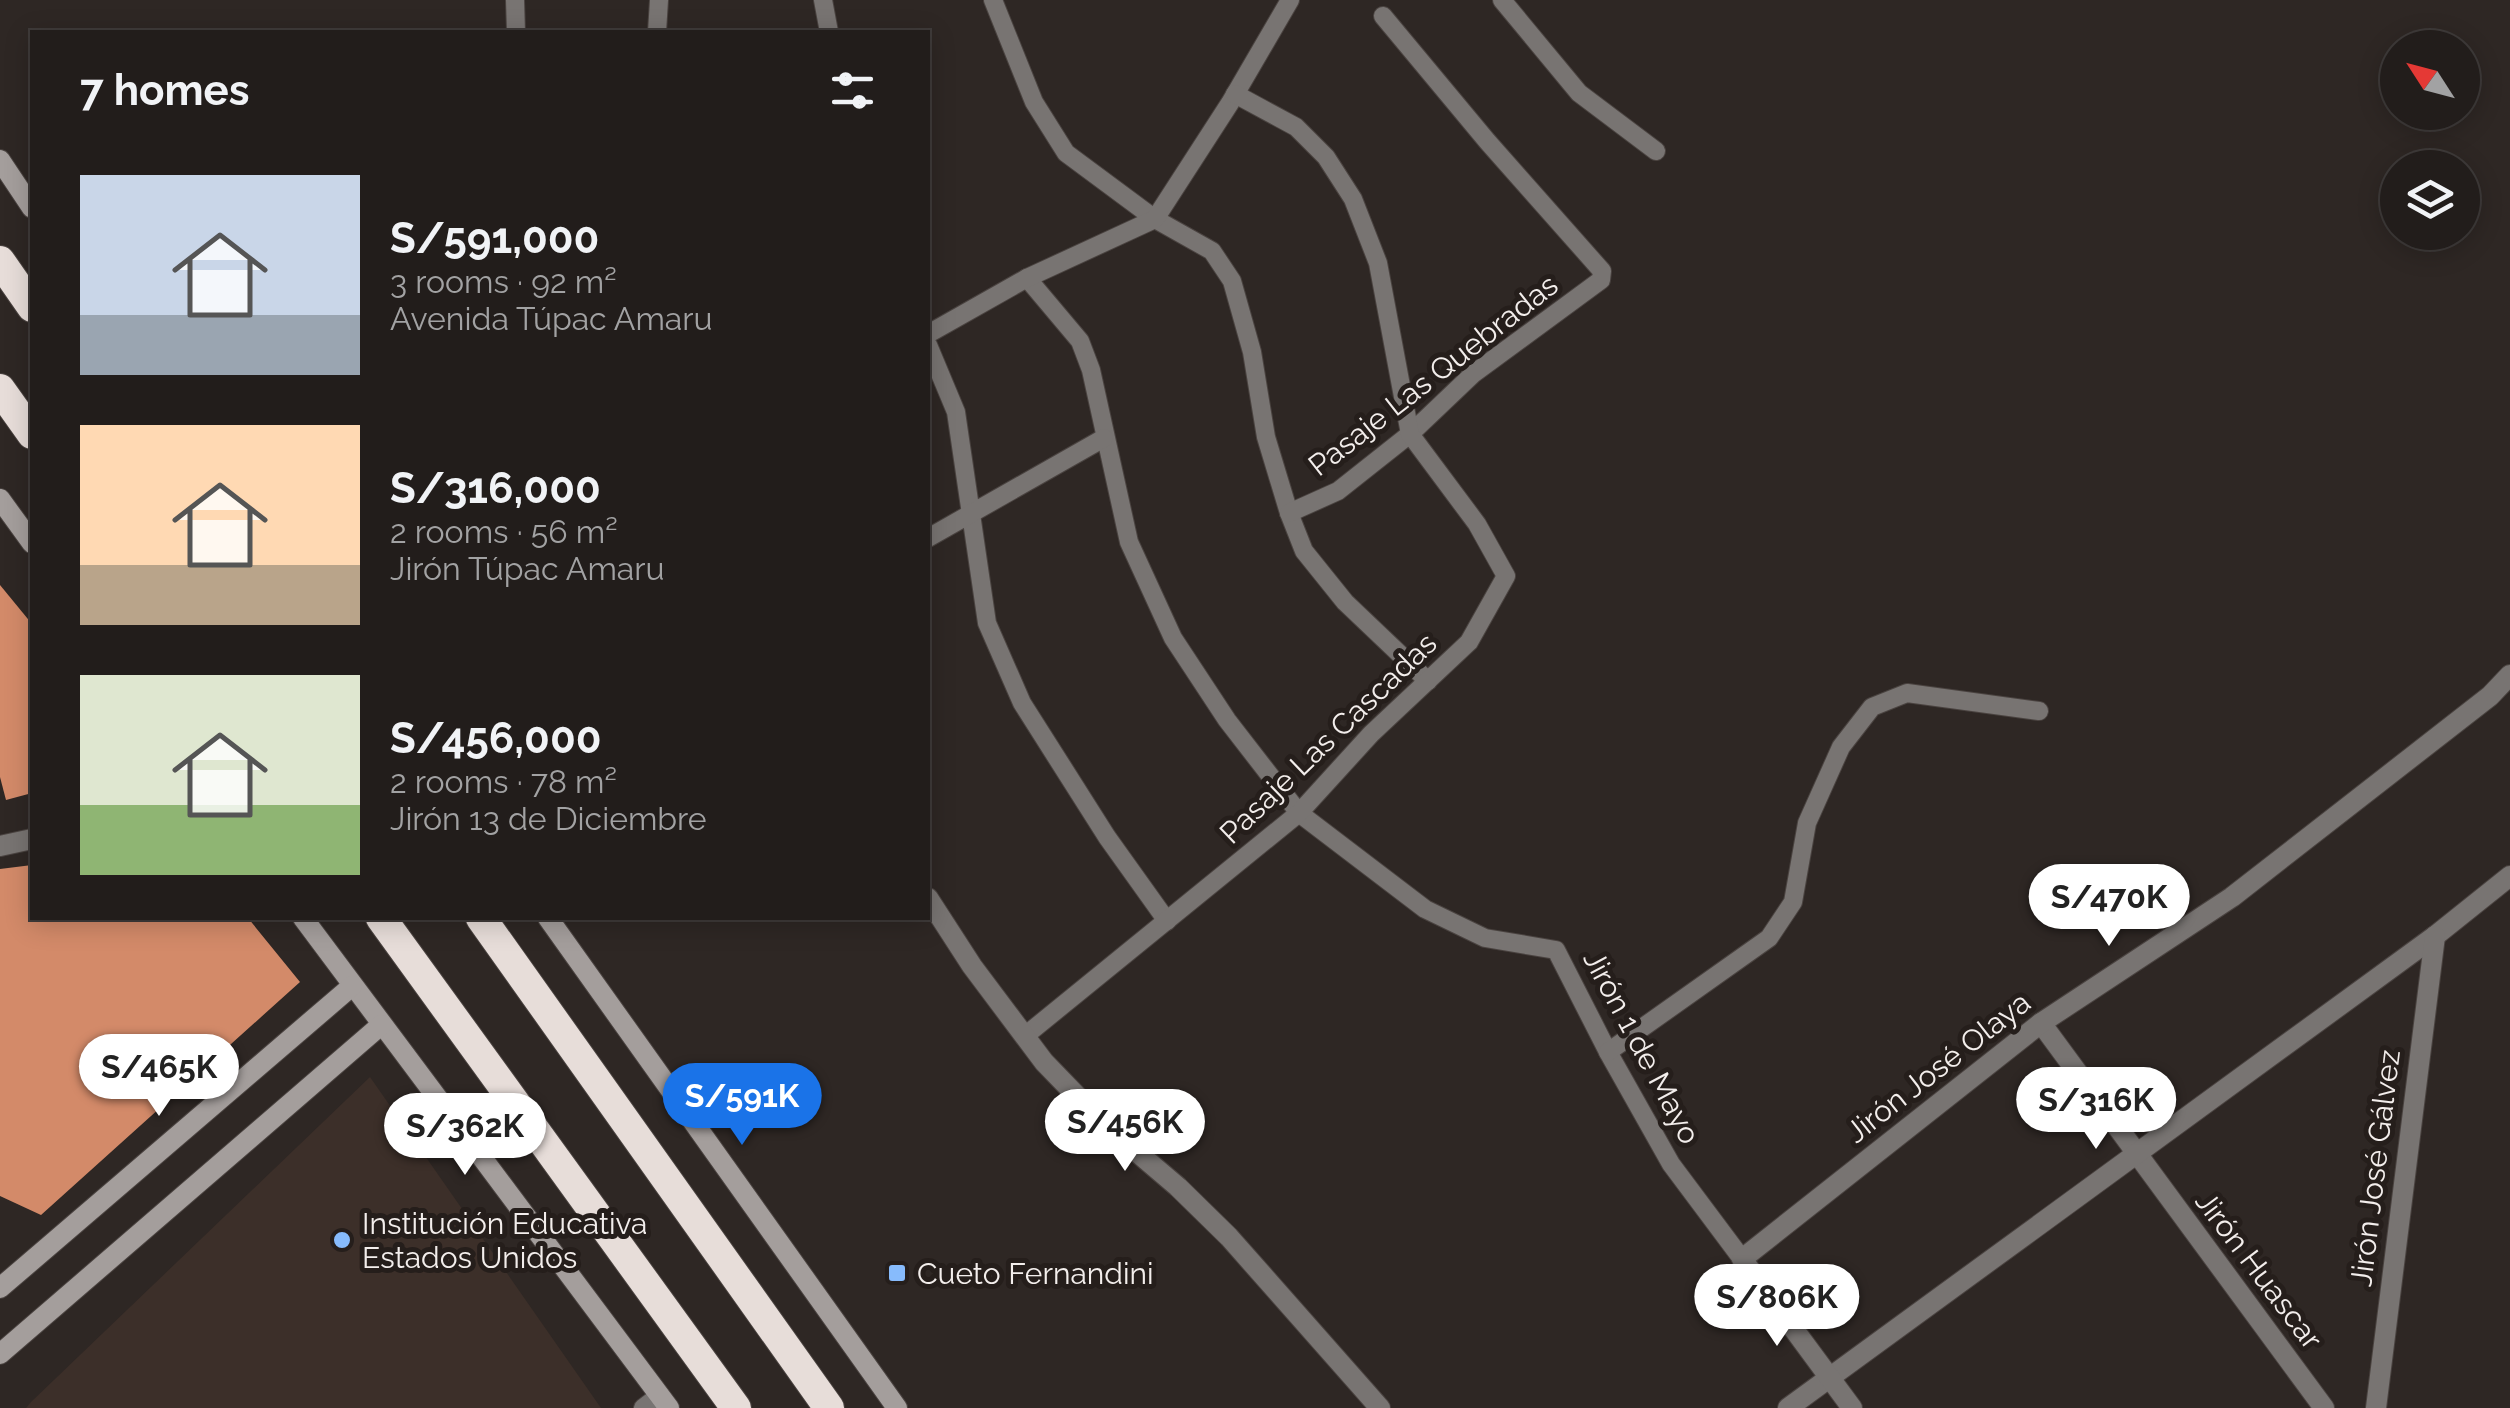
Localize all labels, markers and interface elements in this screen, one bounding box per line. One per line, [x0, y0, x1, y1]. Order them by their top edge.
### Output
north arrow [2380, 30, 2480, 130]
map controls [2380, 30, 2480, 250]
icon: filters [825, 63, 880, 118]
text: 7 homes [80, 66, 249, 115]
button: layers [2380, 150, 2480, 250]
text: S/591,000 [390, 214, 599, 263]
icon: home [160, 215, 280, 335]
text: 3 rooms · 92 m² [390, 263, 617, 300]
street label: Pasaje Las Quebradas [1302, 267, 1564, 483]
text: Avenida Túpac Amaru [390, 300, 713, 337]
text: S/316,000 [390, 464, 601, 513]
icon: home [160, 465, 280, 585]
text: 2 rooms · 56 m² [390, 513, 618, 550]
text: Jirón Túpac Amaru [390, 550, 665, 587]
street label: Pasaje Las Cascadas [1212, 626, 1444, 850]
text: S/456,000 [390, 714, 601, 763]
icon: home [160, 715, 280, 835]
text: 2 rooms · 78 m² [390, 763, 617, 800]
text: Jirón 13 de Diciembre [390, 800, 707, 837]
pin: S/470K [2028, 864, 2190, 949]
text: S/470K [2051, 878, 2167, 915]
street label: Jirón 1 de Mayo [1576, 944, 1708, 1150]
street label: Jirón José Olaya [1839, 984, 2037, 1150]
pin: S/465K [78, 1034, 240, 1119]
text: S/465K [101, 1048, 217, 1085]
street label: Jirón José Gálvez [2343, 1048, 2407, 1288]
pin: S/591K [661, 1063, 823, 1148]
pin: S/316K [2015, 1067, 2177, 1152]
text: S/591K [685, 1077, 799, 1114]
text: S/316K [2038, 1081, 2154, 1118]
pin: S/456K [1044, 1089, 1206, 1174]
pin: S/362K [384, 1093, 546, 1178]
text: S/456K [1067, 1103, 1183, 1140]
text: S/362K [406, 1107, 524, 1144]
street label: Jirón Huascar [2188, 1184, 2330, 1356]
place label: Institución Educativa Estados Unidos [362, 1206, 647, 1275]
marker: Institución Educativa Estados Unidos [331, 1229, 353, 1251]
place label: Cueto Fernandini [917, 1256, 1154, 1291]
marker: Cueto Fernandini [886, 1262, 908, 1284]
pin: S/806K [1696, 1264, 1858, 1349]
text: S/806K [1716, 1278, 1838, 1315]

